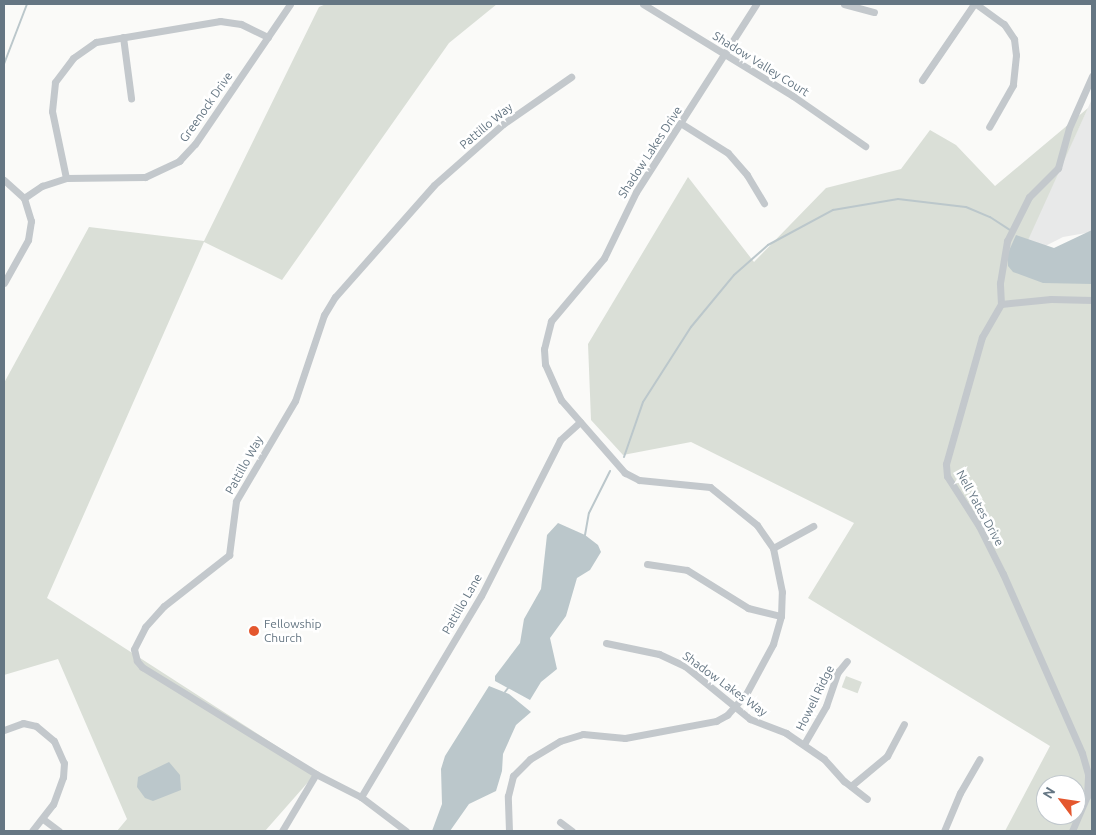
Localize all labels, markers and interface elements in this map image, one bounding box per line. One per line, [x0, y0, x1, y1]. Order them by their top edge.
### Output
street label: Shadow Valley Court [710, 29, 812, 99]
street label: Greenock Drive [176, 69, 236, 145]
street label: Pattillo Way [457, 100, 515, 152]
street label: Shadow Lakes Drive [615, 103, 685, 201]
street label: Pattillo Way [222, 433, 266, 497]
street label: Nell Yates Drive [953, 468, 1007, 548]
street label: Pattillo Lane [439, 571, 485, 637]
place label: Fellowship Church [264, 617, 322, 645]
marker: Fellowship Church [248, 625, 260, 637]
street label: Shadow Lakes Way [680, 649, 770, 719]
street label: Howell Ridge [793, 663, 837, 733]
north arrow [1036, 775, 1086, 825]
text: N [1039, 784, 1059, 801]

